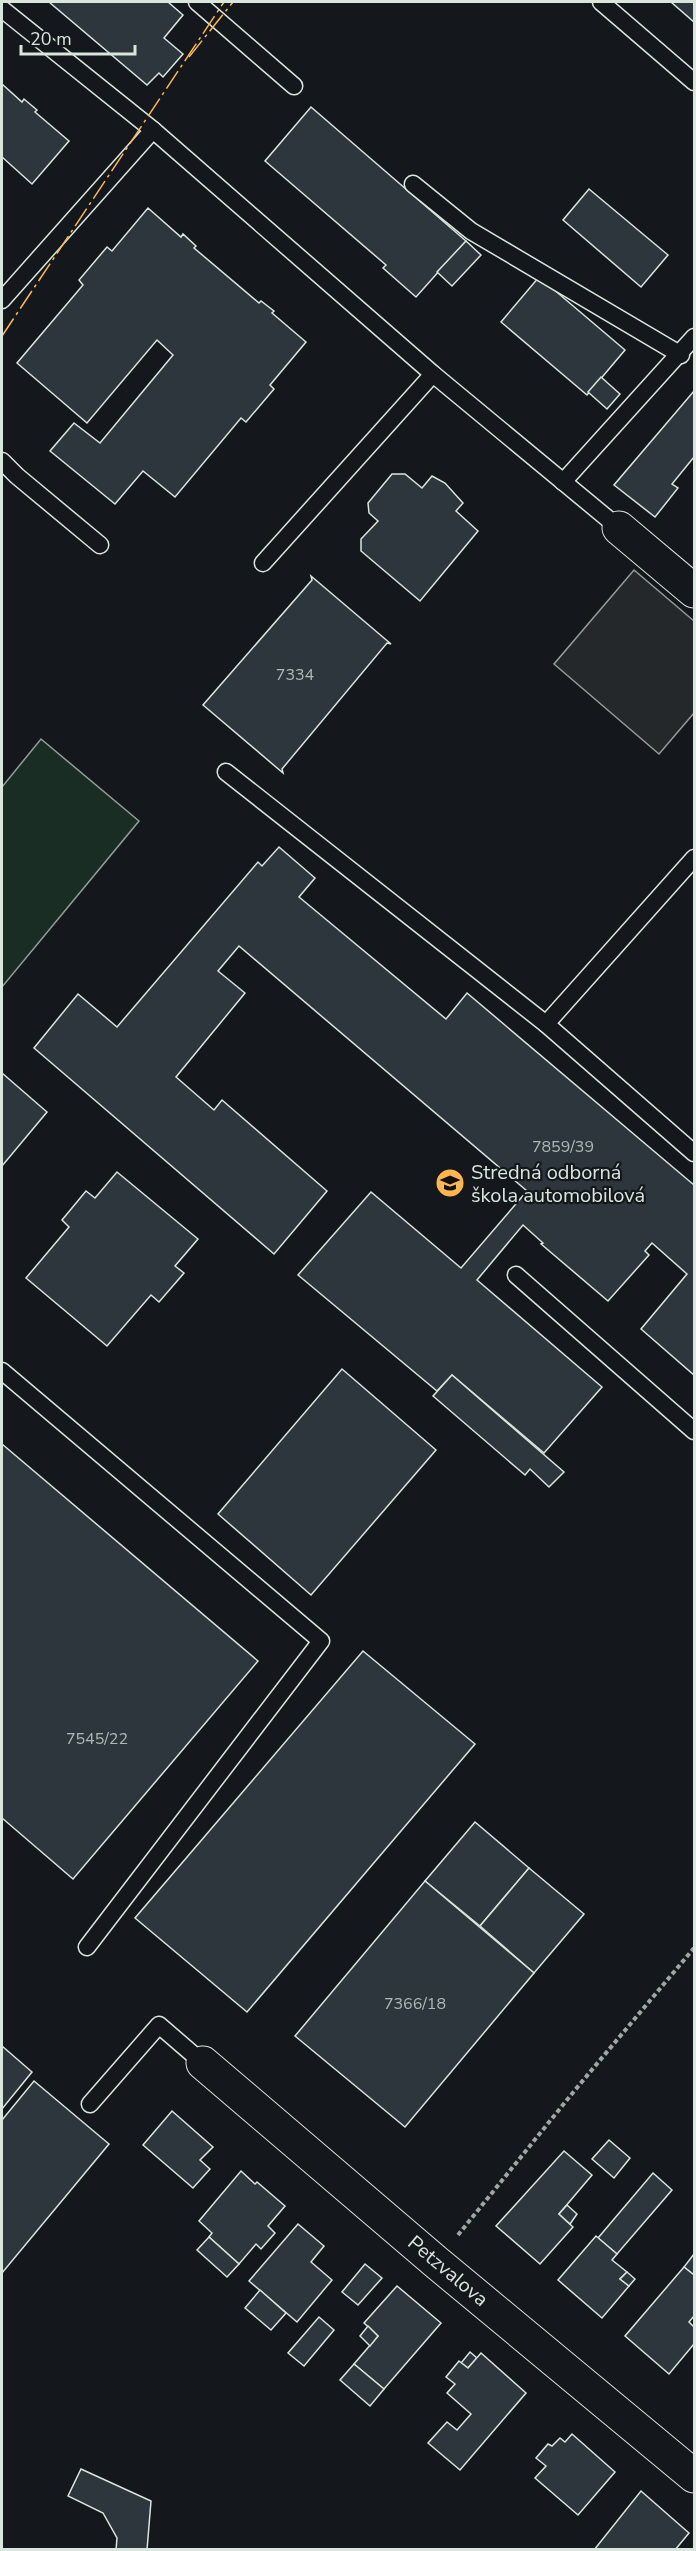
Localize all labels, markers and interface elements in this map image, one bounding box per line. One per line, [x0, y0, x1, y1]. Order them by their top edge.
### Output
scale bar [21, 18, 135, 56]
text: 20 m [30, 27, 72, 51]
house number: 7334 [276, 664, 315, 686]
house number: 7859/39 [532, 1136, 594, 1158]
place label: Stredná odborná škola automobilová [471, 1159, 645, 1209]
school or university icon: Stredná odborná škola automobilová [434, 1167, 466, 1199]
house number: 7545/22 [66, 1728, 128, 1750]
house number: 7366/18 [384, 1993, 446, 2015]
street label: Petzvalova [402, 2229, 494, 2313]

